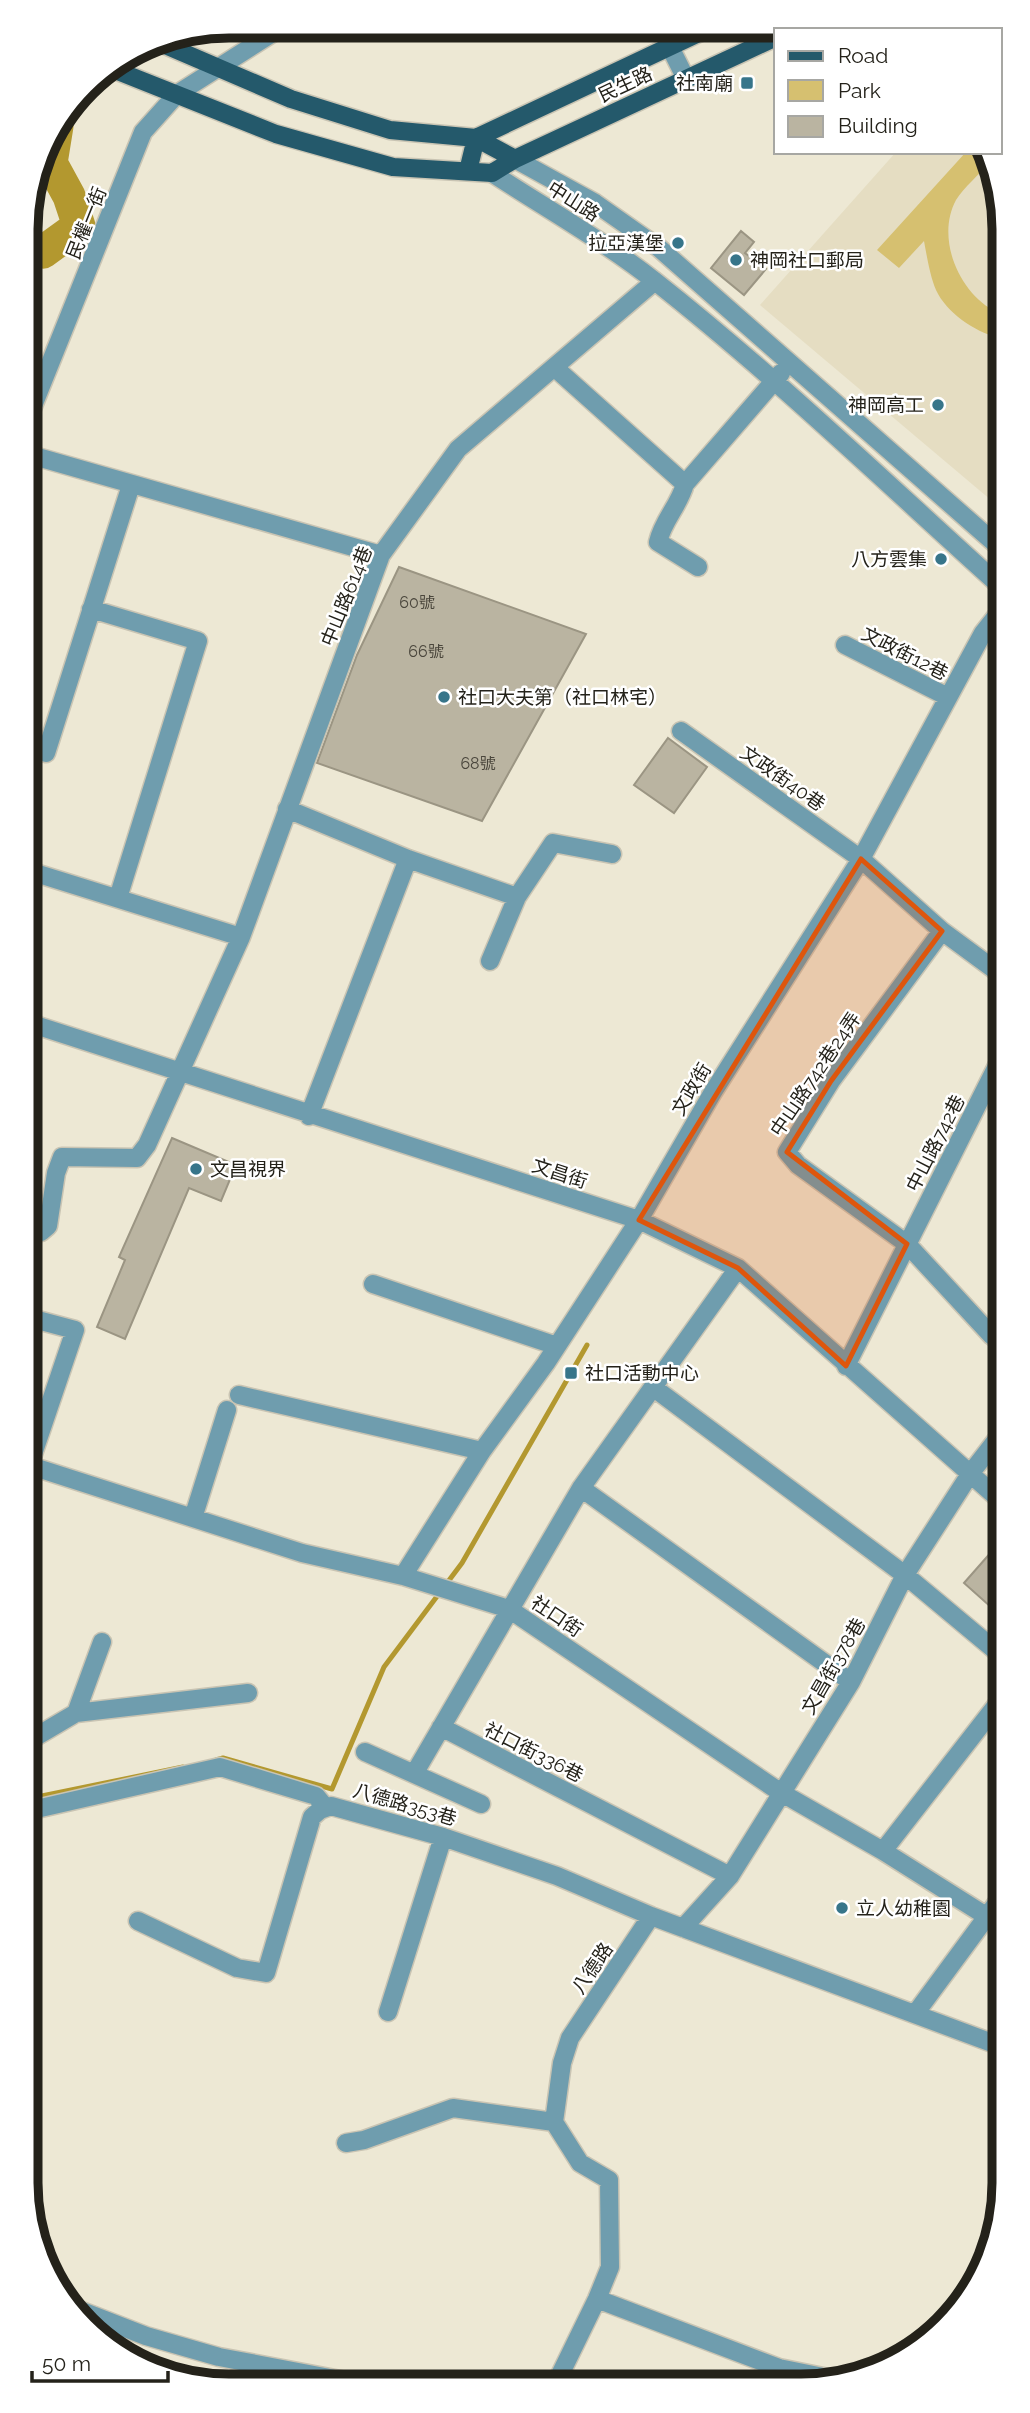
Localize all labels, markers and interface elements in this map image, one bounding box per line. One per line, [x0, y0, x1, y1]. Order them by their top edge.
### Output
legend [774, 28, 1002, 154]
text: Road [838, 43, 888, 68]
street label: 民生路 [595, 62, 655, 106]
place label: 社南廟 [676, 72, 733, 94]
marker: 社南廟 [739, 75, 755, 91]
text: Park [838, 78, 881, 103]
text: Building [838, 113, 918, 138]
street label: 中山路 [544, 177, 604, 225]
street label: 民權一街 [62, 184, 110, 262]
place label: 拉亞漢堡 [588, 232, 664, 254]
marker: 拉亞漢堡 [670, 235, 686, 251]
place label: 神岡社口郵局 [750, 249, 864, 271]
marker: 神岡社口郵局 [728, 252, 744, 268]
place label: 神岡高工 [848, 394, 924, 416]
marker: 神岡高工 [930, 397, 946, 413]
street label: 中山路614巷 [316, 543, 376, 649]
place label: 八方雲集 [851, 548, 927, 570]
marker: 八方雲集 [933, 551, 949, 567]
house number: 60號 [399, 593, 435, 612]
street label: 文政街12巷 [858, 622, 952, 684]
house number: 66號 [408, 642, 444, 661]
place label: 社口大夫第（社口林宅） [458, 686, 667, 708]
marker: 社口大夫第（社口林宅） [436, 689, 452, 705]
street label: 文政街40巷 [737, 741, 829, 815]
house number: 68號 [460, 754, 496, 773]
street label: 中山路742巷24弄 [765, 1008, 865, 1140]
street label: 文政街 [667, 1059, 715, 1119]
street label: 中山路742巷 [901, 1091, 969, 1195]
street label: 文昌街 [529, 1154, 591, 1192]
place label: 文昌視界 [210, 1158, 286, 1180]
marker: 文昌視界 [188, 1161, 204, 1177]
place label: 社口活動中心 [585, 1362, 699, 1384]
marker: 社口活動中心 [563, 1365, 579, 1381]
street label: 社口街 [527, 1591, 587, 1641]
street label: 文昌街378巷 [797, 1614, 869, 1718]
street label: 社口街336巷 [481, 1718, 587, 1786]
street label: 八德路353巷 [351, 1779, 459, 1829]
place label: 立人幼稚園 [856, 1897, 951, 1919]
marker: 立人幼稚園 [834, 1900, 850, 1916]
street label: 八德路 [567, 1938, 617, 1998]
scale bar [32, 2340, 168, 2384]
text: 50 m [42, 2351, 91, 2376]

